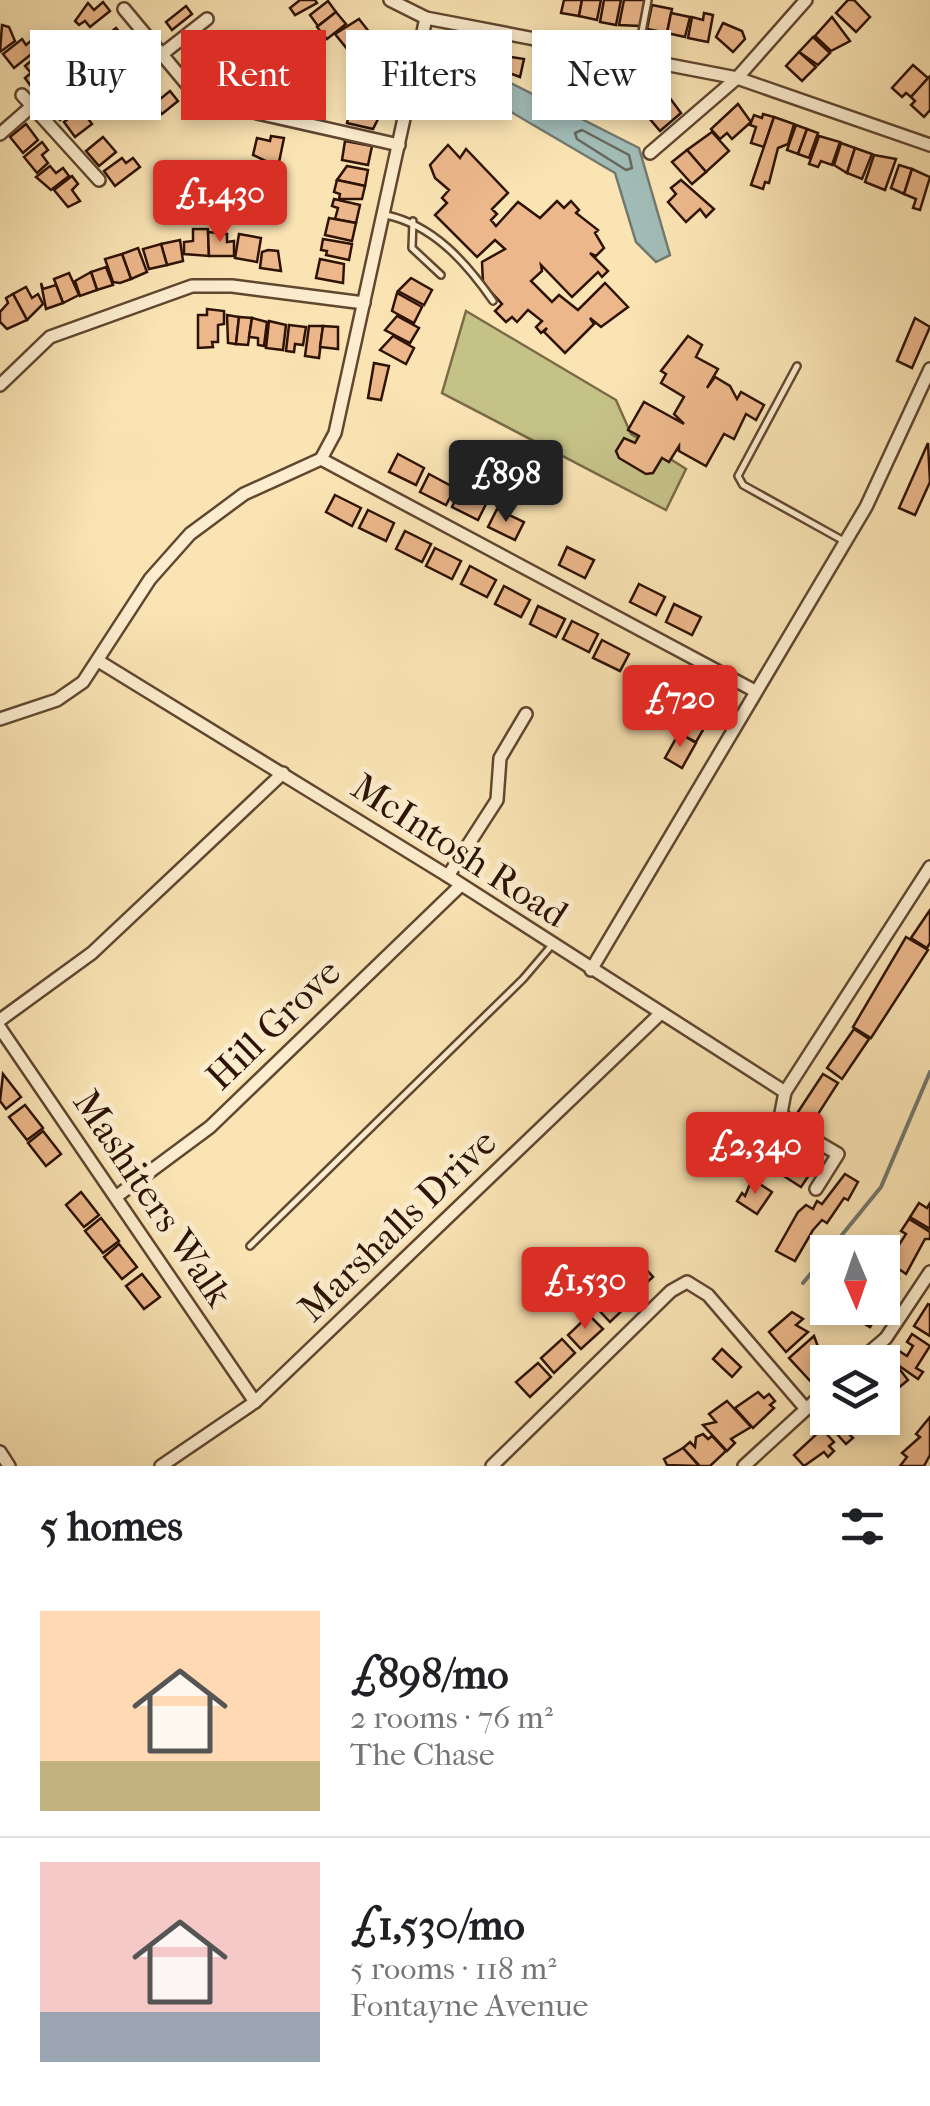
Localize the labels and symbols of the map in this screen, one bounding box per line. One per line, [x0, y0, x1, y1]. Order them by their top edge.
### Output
pin: £1,430 [139, 160, 301, 245]
pin: £898 [447, 440, 565, 525]
pin: £720 [621, 665, 739, 750]
street label: McIntosh Road [343, 764, 576, 937]
street label: Hill Grove [197, 950, 350, 1099]
street label: Mashiters Walk [64, 1081, 242, 1316]
pin: £2,340 [674, 1112, 836, 1197]
street label: Marshalls Drive [289, 1120, 506, 1331]
north arrow [810, 1235, 900, 1325]
pin: £1,530 [504, 1247, 666, 1332]

